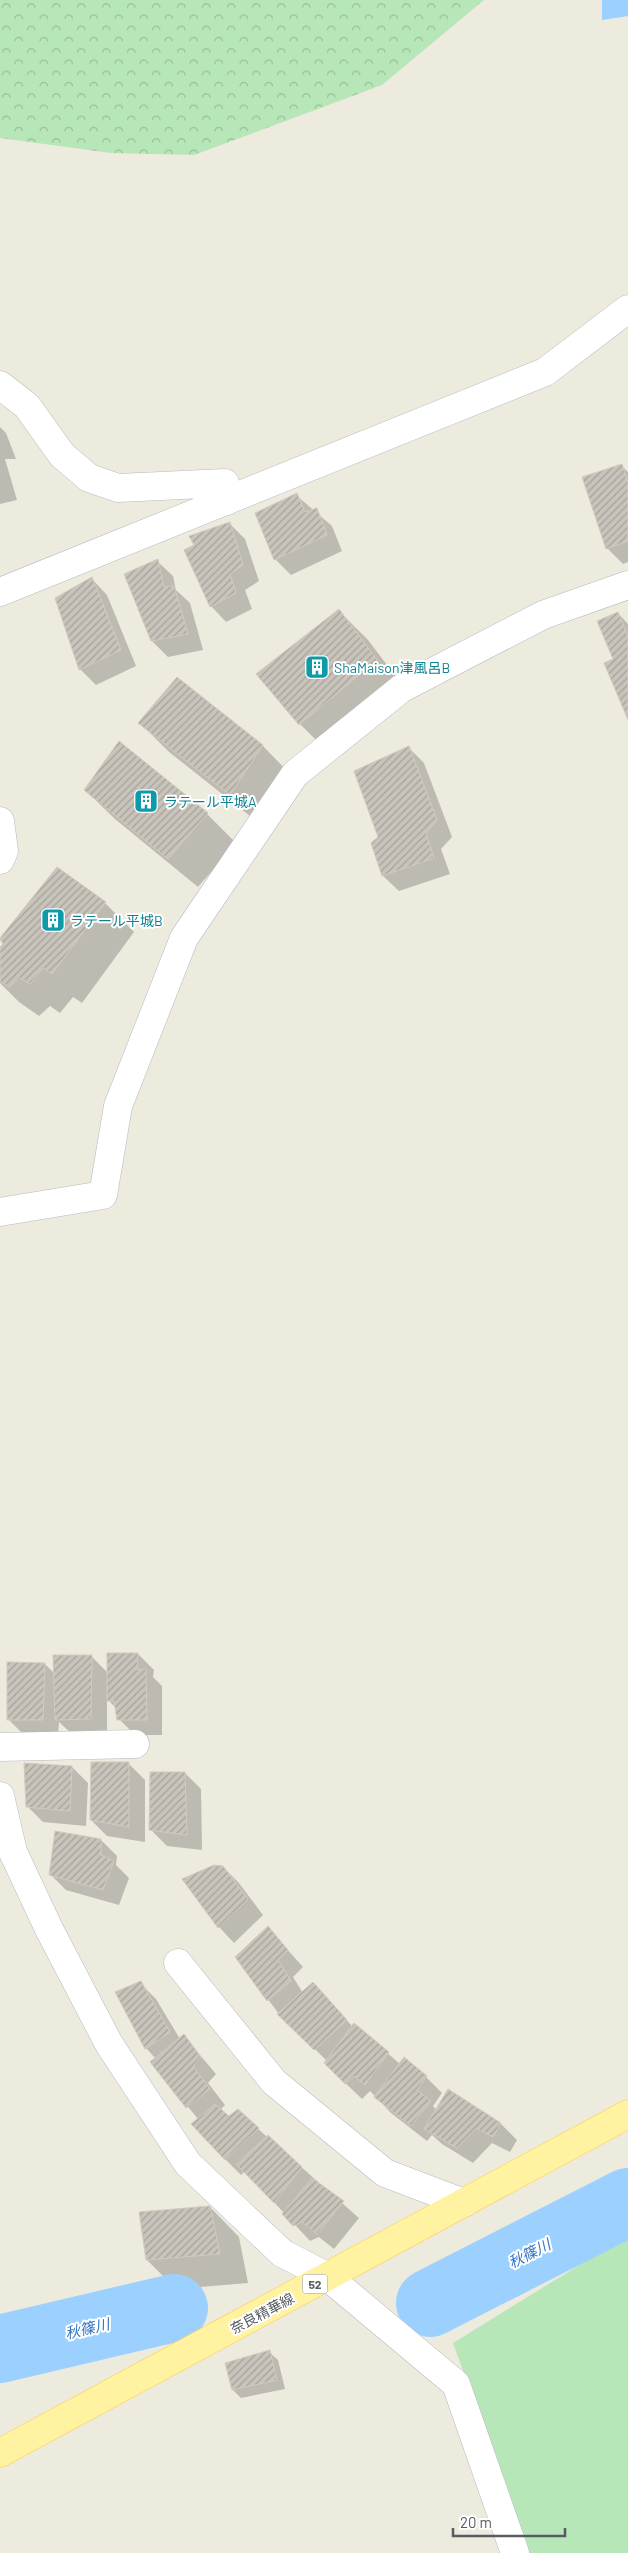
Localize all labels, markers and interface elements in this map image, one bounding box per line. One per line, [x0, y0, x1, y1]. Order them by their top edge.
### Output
building icon: ShaMaison津風呂B [304, 654, 330, 680]
place label: ShaMaison津風呂B [334, 659, 450, 676]
building icon: ラテール平城A [133, 788, 159, 814]
place label: ラテール平城A [164, 793, 257, 810]
building icon: ラテール平城B [40, 907, 66, 933]
place label: ラテール平城B [70, 912, 163, 929]
water label: 秋篠川 [505, 2234, 555, 2271]
road number: 52 [302, 2274, 328, 2294]
street label: 奈良精華線 [227, 2289, 297, 2337]
water label: 秋篠川 [63, 2314, 113, 2342]
scale bar [453, 2506, 566, 2538]
text: 20 m [460, 2513, 492, 2531]

